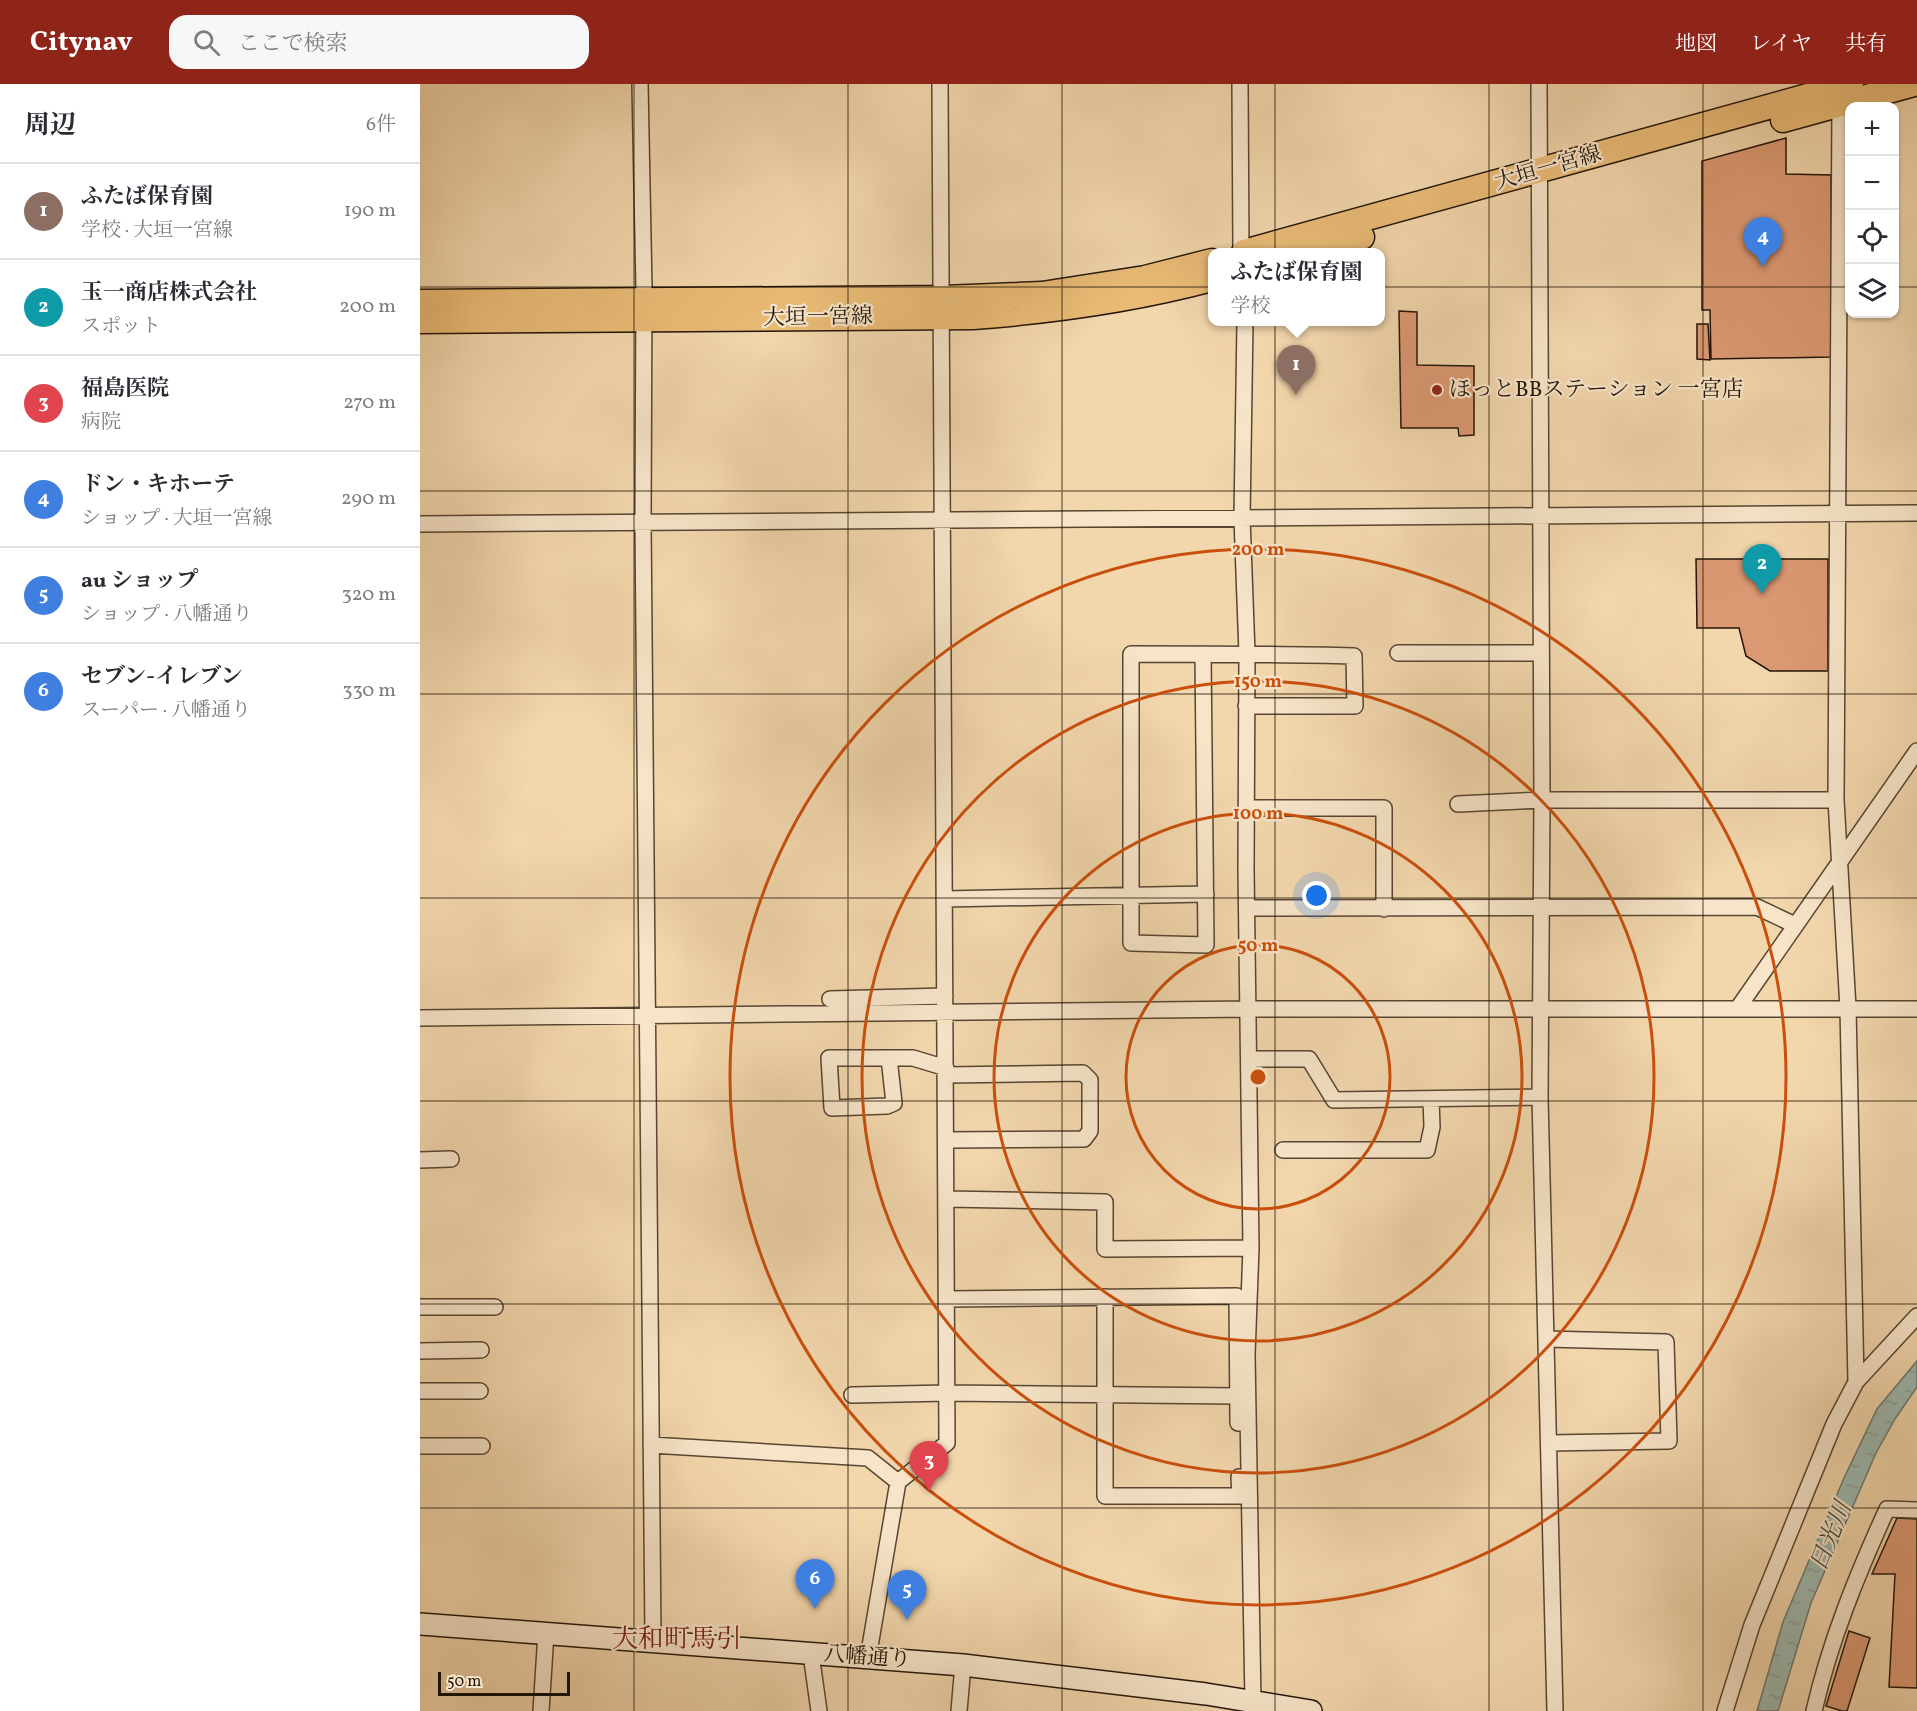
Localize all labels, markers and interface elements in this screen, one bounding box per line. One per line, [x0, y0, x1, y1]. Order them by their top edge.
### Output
search box [169, 15, 589, 69]
text: Citynav [30, 23, 133, 62]
icon: search [190, 26, 223, 59]
text: ここで検索 [238, 29, 348, 60]
text: 地図 [1675, 30, 1717, 59]
text: レイヤ [1750, 30, 1812, 59]
text: 共有 [1845, 30, 1887, 59]
map controls [1845, 102, 1899, 318]
button: + [1845, 102, 1899, 156]
text: 周辺 [24, 108, 76, 144]
text: 6件 [366, 111, 396, 139]
street label: 大垣一宮線 [1491, 139, 1605, 199]
button: − [1845, 156, 1899, 210]
text: ふたば保育園 [81, 182, 213, 213]
text: 1 [39, 197, 48, 225]
text: 190 m [344, 197, 396, 225]
button: locate [1845, 210, 1899, 264]
text: 学校 · 大垣一宮線 [81, 217, 233, 245]
pin: 4 [1744, 218, 1782, 267]
popup [1208, 248, 1385, 326]
text: ふたば保育園 [1230, 258, 1363, 289]
button: layers [1845, 264, 1899, 318]
text: 玉一商店株式会社 [81, 278, 257, 309]
text: 2 [38, 293, 49, 321]
text: 200 m [339, 293, 396, 321]
text: 学校 [1230, 293, 1270, 321]
street label: 大垣一宮線 [763, 302, 873, 334]
text: スポット [81, 313, 161, 341]
pin: 1 [1276, 346, 1316, 395]
text: 福島医院 [81, 374, 169, 405]
place label: ほっとBBステーション 一宮店 [1449, 375, 1744, 406]
marker: ほっとBBステーション 一宮店 [1430, 383, 1444, 397]
text: 3 [38, 389, 49, 417]
text: 270 m [343, 389, 396, 417]
text: 病院 [81, 409, 121, 437]
text: ドン・キホーテ [81, 470, 235, 501]
text: 4 [37, 485, 50, 513]
text: 290 m [341, 485, 396, 513]
text: ショップ · 大垣一宮線 [81, 505, 273, 533]
text: 200 m [1232, 538, 1284, 563]
pin: 2 [1742, 544, 1782, 594]
text: au ショップ [81, 566, 198, 597]
text: 5 [39, 581, 48, 609]
text: 320 m [341, 581, 396, 609]
text: ショップ · 八幡通り [81, 601, 253, 629]
text: セブン-イレブン [81, 662, 242, 693]
text: 150 m [1234, 670, 1282, 695]
text: 6 [38, 677, 49, 705]
text: 330 m [342, 677, 396, 705]
text: スーパー · 八幡通り [81, 697, 251, 725]
text: 100 m [1233, 802, 1283, 827]
your location [1302, 881, 1331, 910]
text: 50 m [1238, 934, 1278, 959]
centre of rings [1248, 1067, 1268, 1087]
pin: 3 [910, 1442, 948, 1491]
water label: 日光川 [1803, 1494, 1862, 1577]
pin: 6 [796, 1560, 834, 1609]
pin: 5 [888, 1570, 926, 1620]
district label: 大和町馬引 [612, 1622, 742, 1658]
street label: 八幡通り [822, 1639, 912, 1677]
scale bar [438, 1669, 570, 1696]
text: 50 m [447, 1671, 481, 1693]

